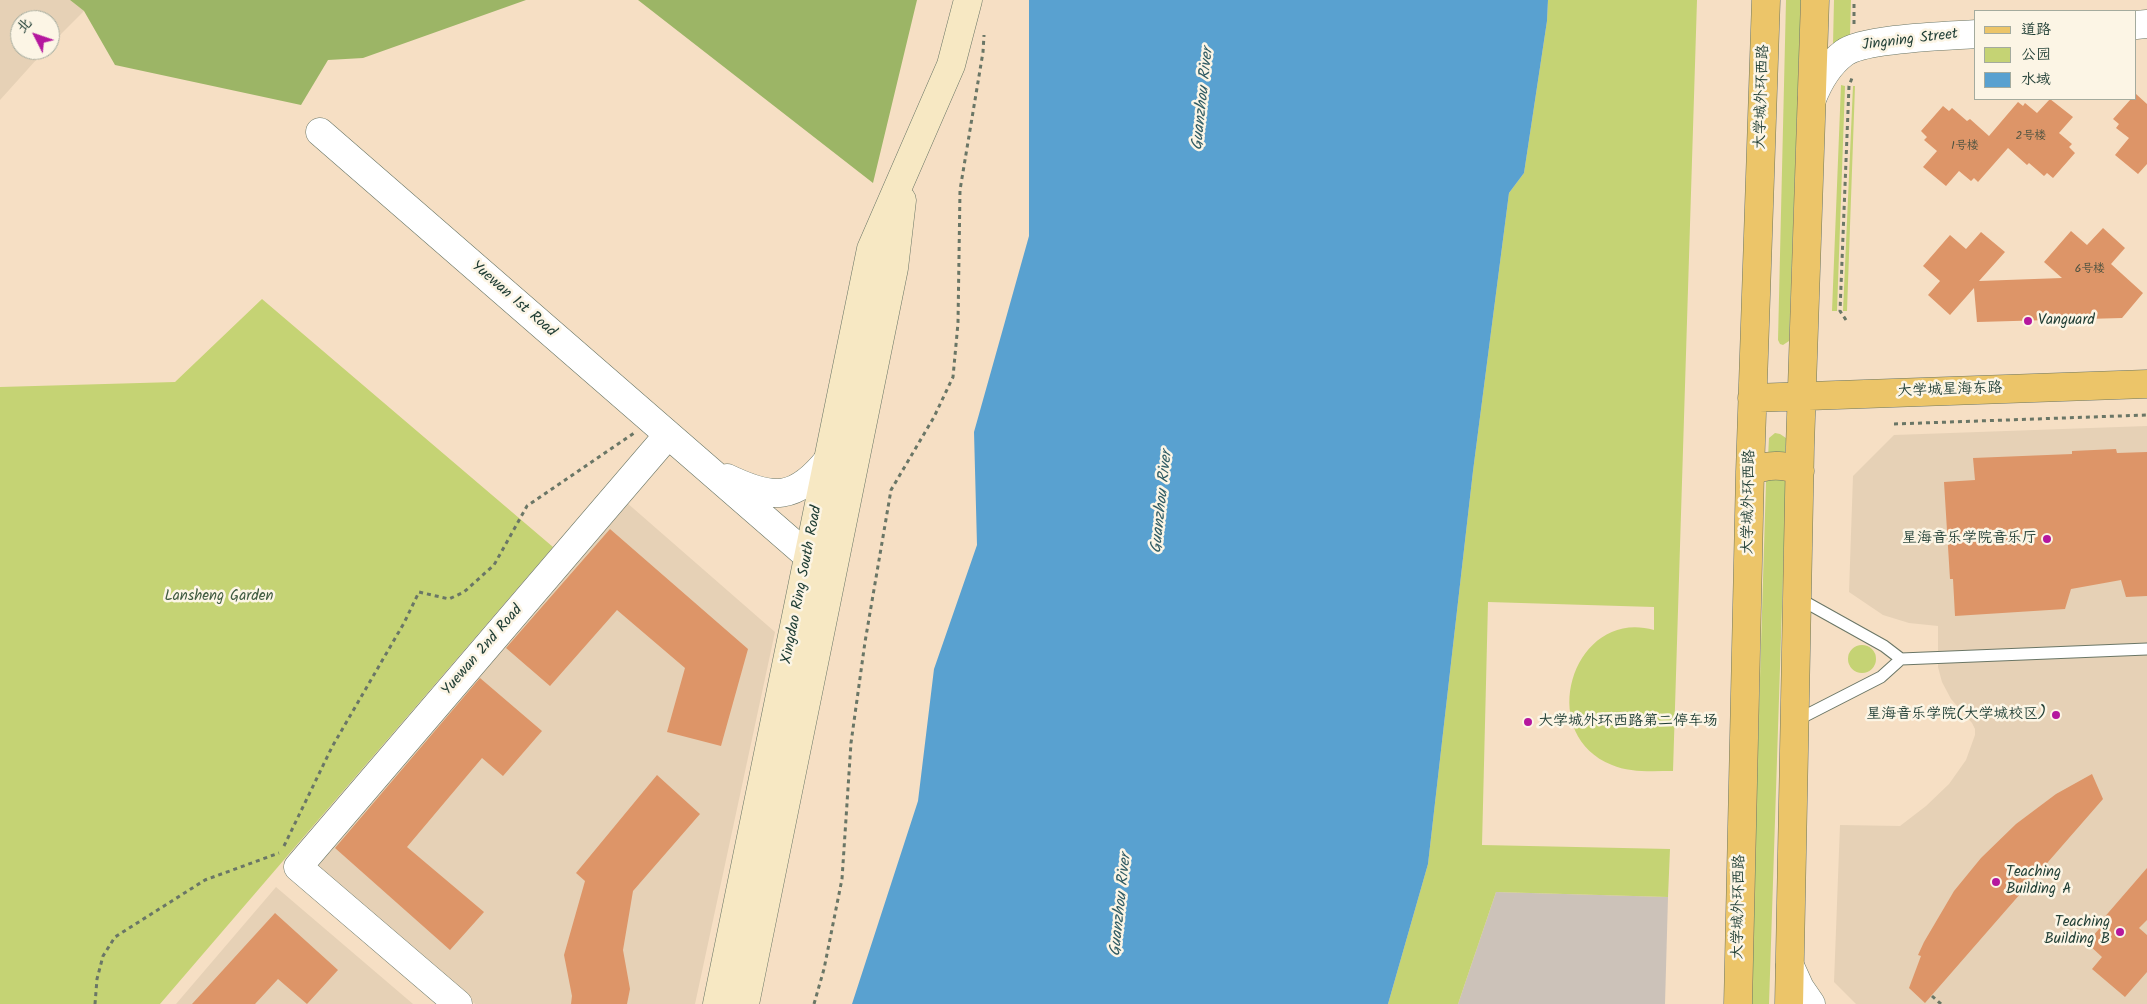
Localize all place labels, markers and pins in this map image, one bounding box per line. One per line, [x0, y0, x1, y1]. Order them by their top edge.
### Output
place label: Vanguard [2038, 312, 2095, 330]
marker: Vanguard [2022, 315, 2034, 327]
place label: 星海音乐学院音乐厅 [1902, 530, 2037, 548]
marker: 星海音乐学院音乐厅 [2041, 533, 2053, 545]
place label: 星海音乐学院(大学城校区) [1866, 706, 2046, 724]
marker: 星海音乐学院(大学城校区) [2050, 709, 2062, 721]
place label: 大学城外环西路第二停车场 [1538, 713, 1718, 731]
marker: 大学城外环西路第二停车场 [1522, 716, 1534, 728]
place label: Teaching Building A [2006, 864, 2071, 899]
marker: Teaching Building A [1990, 876, 2002, 888]
place label: Teaching Building B [2044, 914, 2110, 949]
marker: Teaching Building B [2114, 926, 2126, 938]

